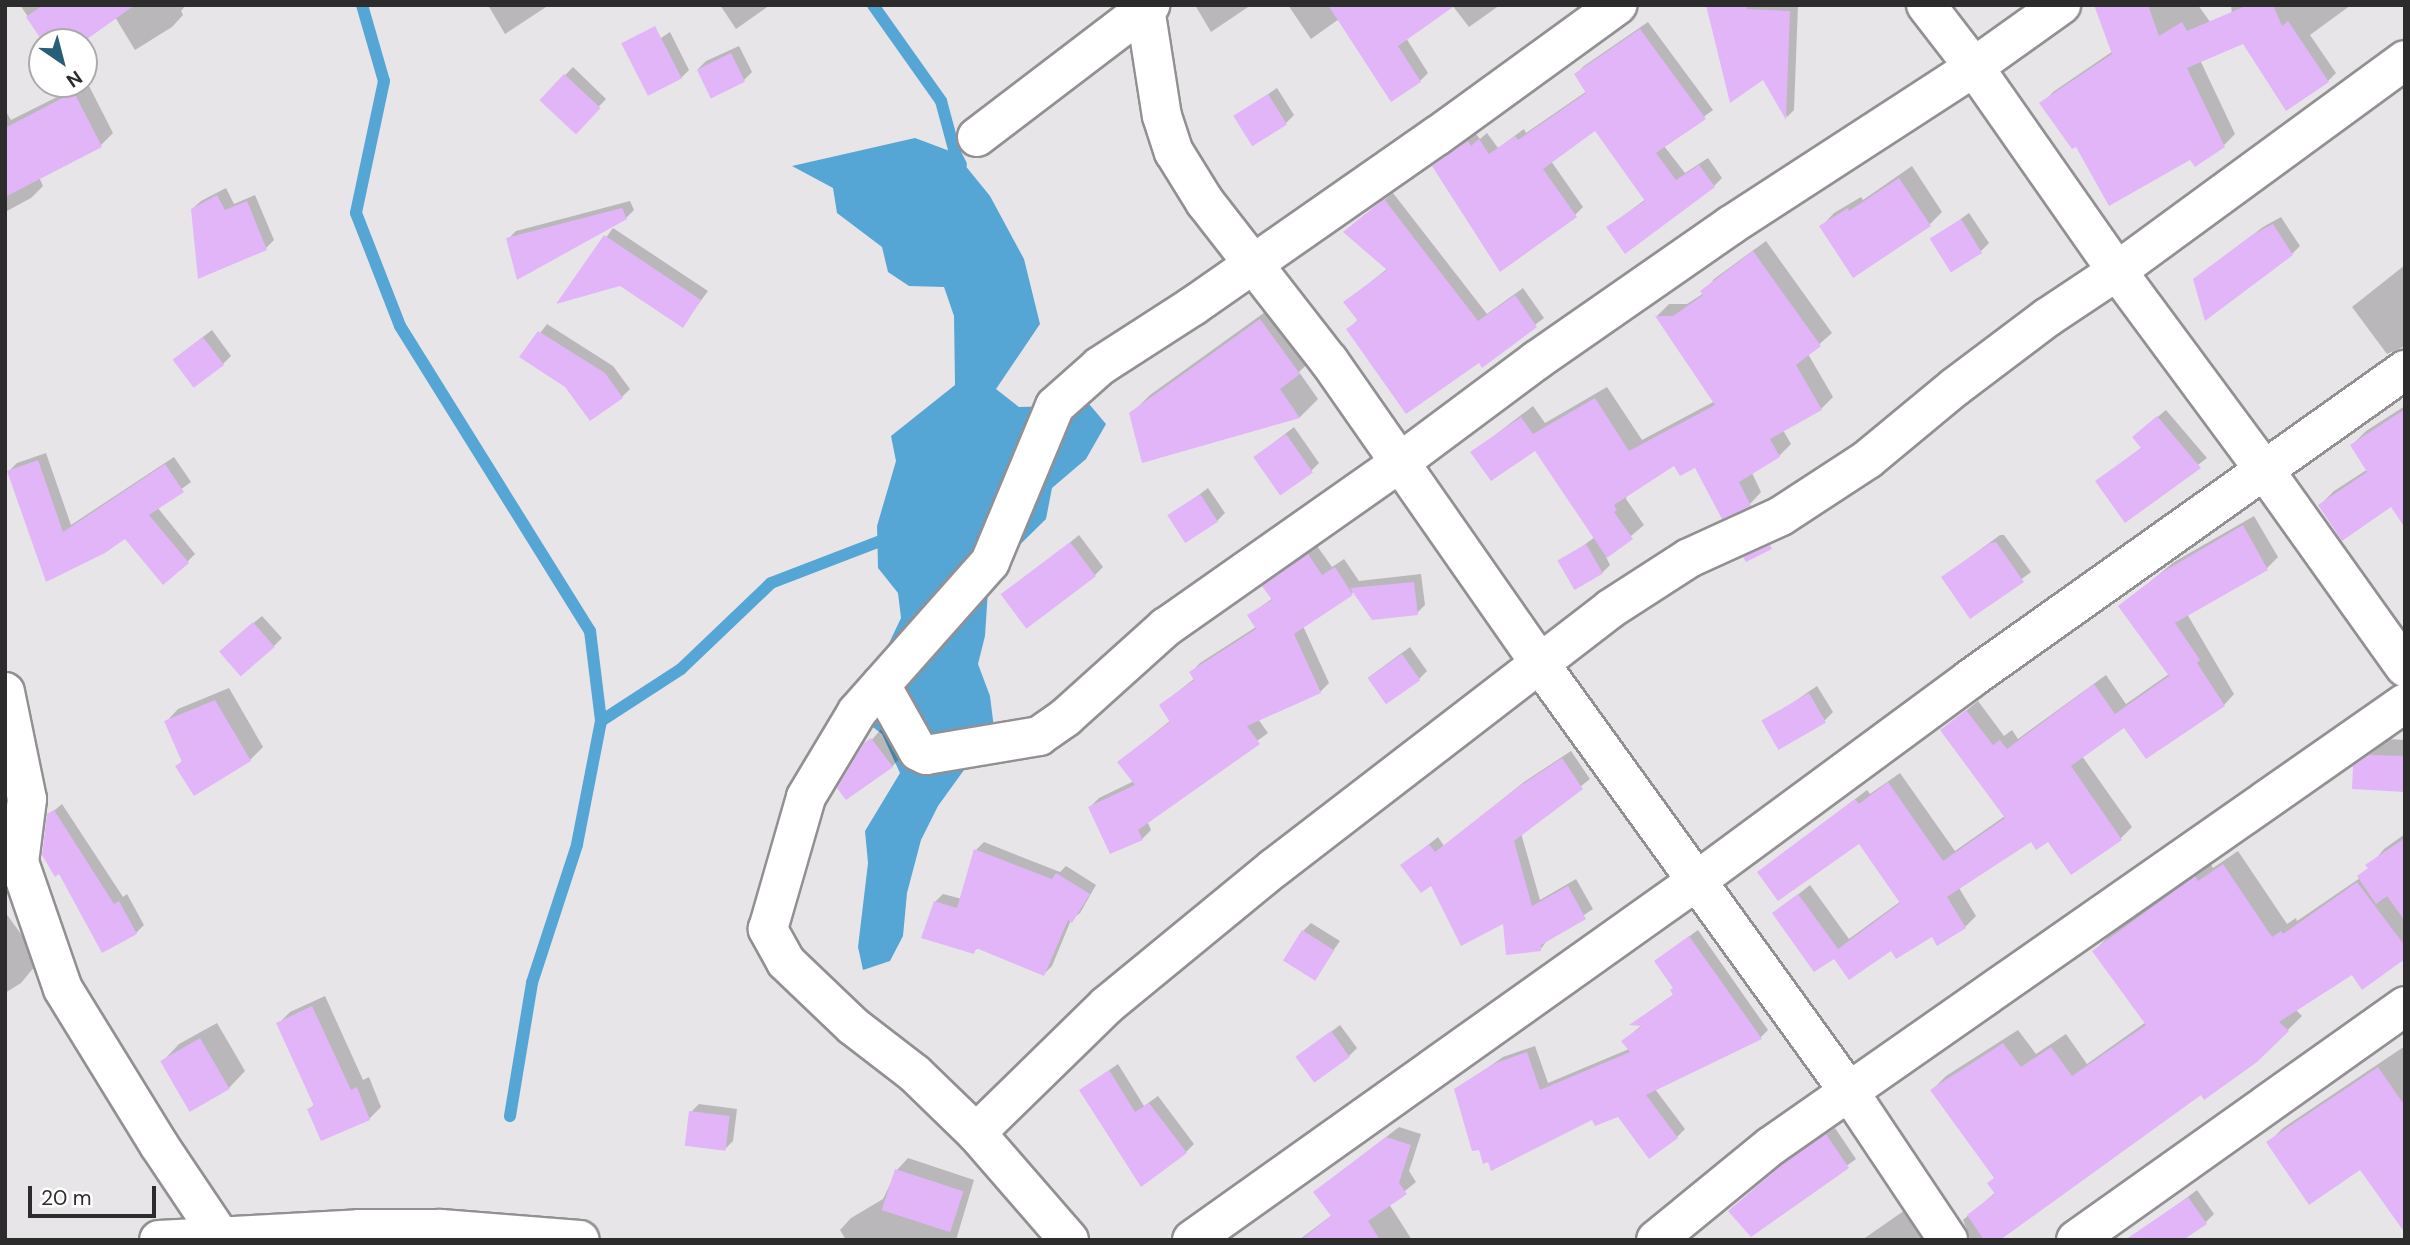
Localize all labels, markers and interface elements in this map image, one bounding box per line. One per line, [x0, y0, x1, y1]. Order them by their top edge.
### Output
north arrow [28, 28, 98, 98]
text: N [61, 65, 87, 93]
scale bar [32, 1172, 159, 1216]
text: 20 m [41, 1184, 92, 1212]

